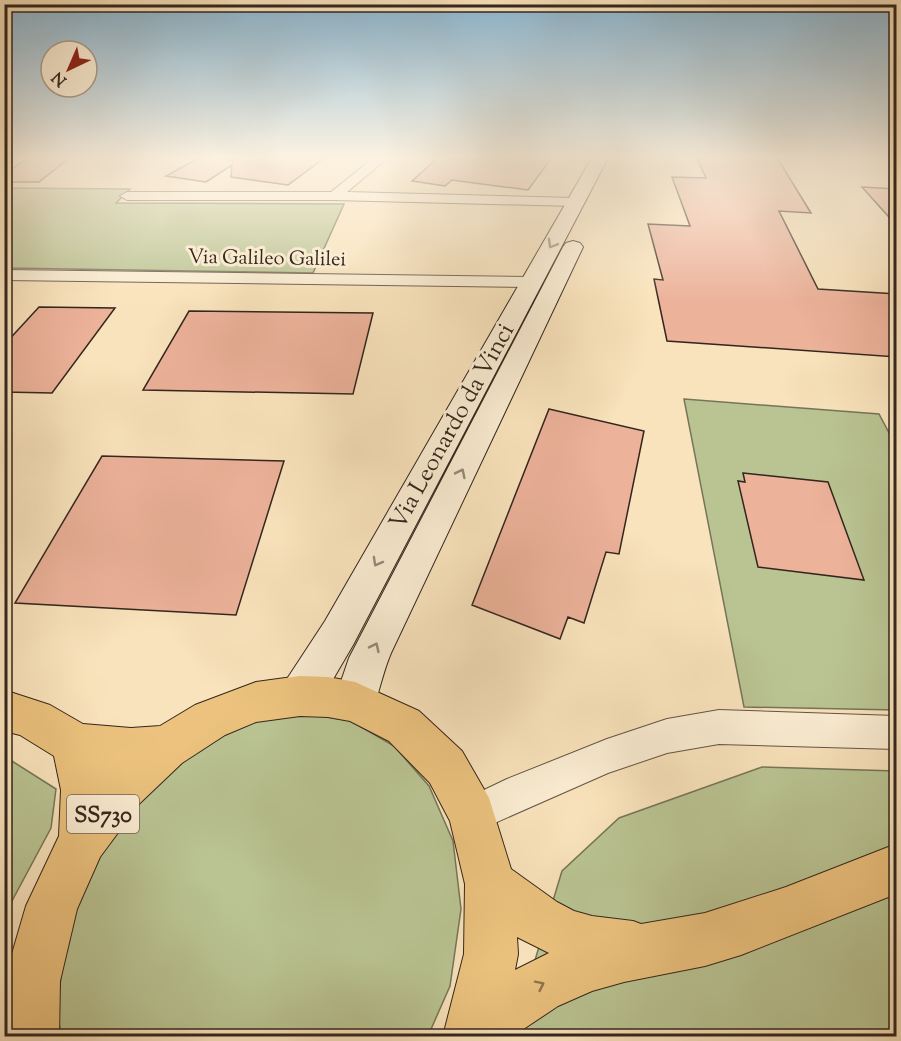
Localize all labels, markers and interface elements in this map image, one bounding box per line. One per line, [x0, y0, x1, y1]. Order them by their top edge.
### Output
north arrow [39, 39, 99, 99]
text: N [48, 65, 73, 91]
one-way arrow [547, 238, 559, 248]
street label: Via Galileo Galilei [188, 244, 347, 275]
street label: Via Leonardo da Vinci [382, 317, 524, 536]
one-way arrow [454, 468, 465, 479]
one-way arrow [373, 556, 384, 566]
one-way arrow [367, 643, 379, 654]
road number: SS730 [67, 795, 139, 833]
one-way arrow [534, 980, 545, 992]

